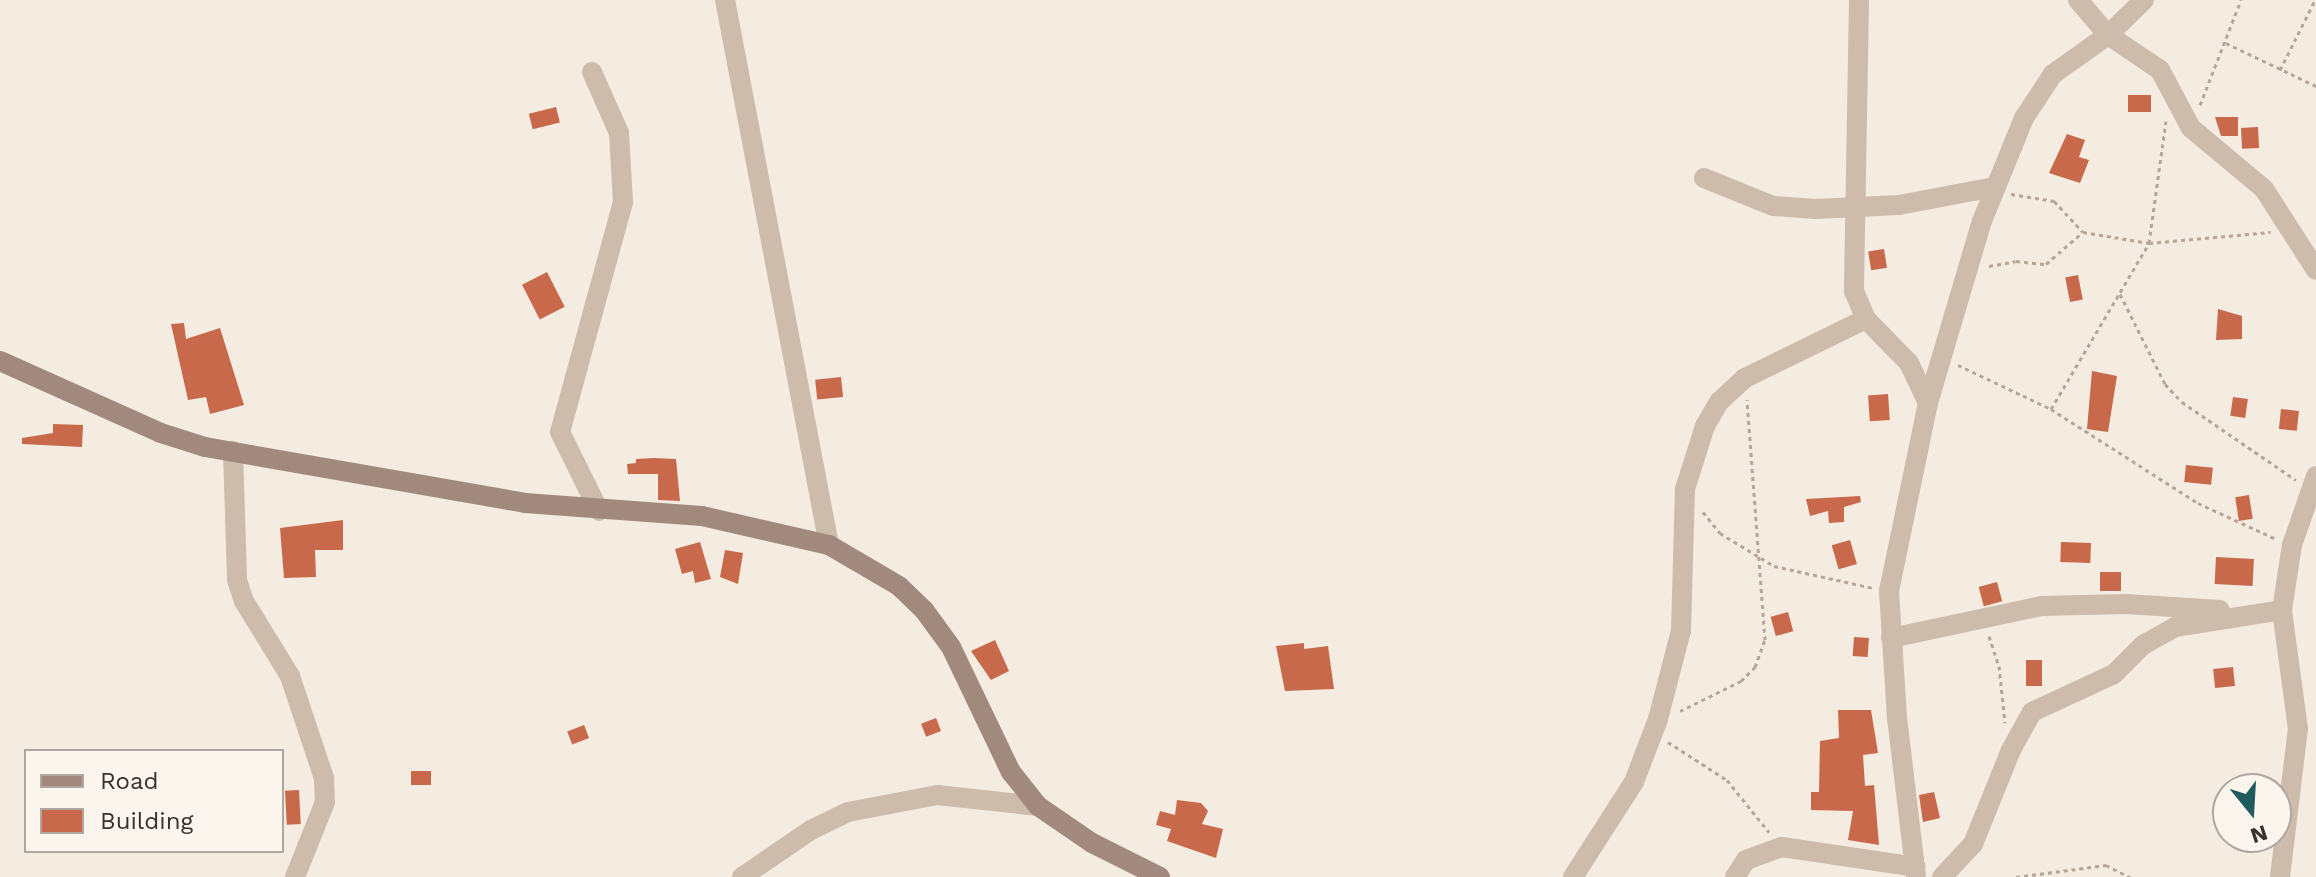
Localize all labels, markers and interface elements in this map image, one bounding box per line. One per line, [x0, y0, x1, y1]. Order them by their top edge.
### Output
legend [24, 749, 284, 853]
text: Road [100, 767, 159, 795]
north arrow [2212, 773, 2292, 853]
text: Building [100, 807, 193, 835]
text: N [2247, 820, 2271, 849]

